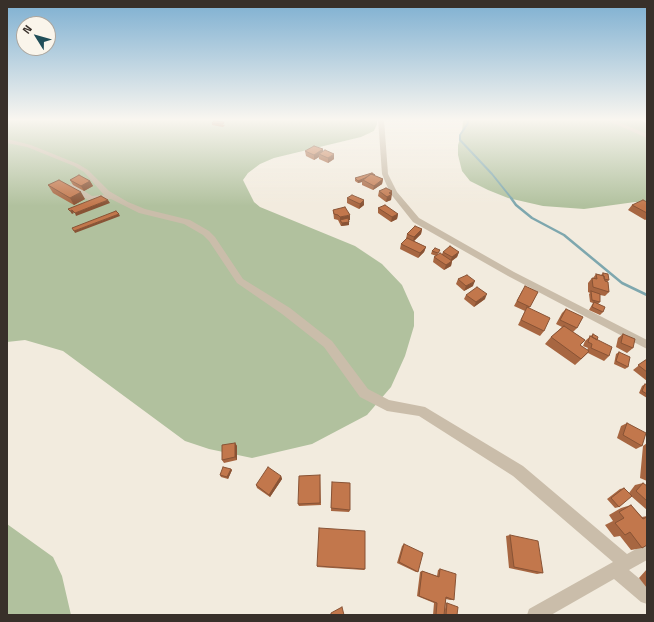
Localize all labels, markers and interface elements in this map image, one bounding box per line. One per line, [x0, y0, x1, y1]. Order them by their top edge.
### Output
north arrow [16, 16, 56, 56]
text: N [19, 22, 36, 37]

